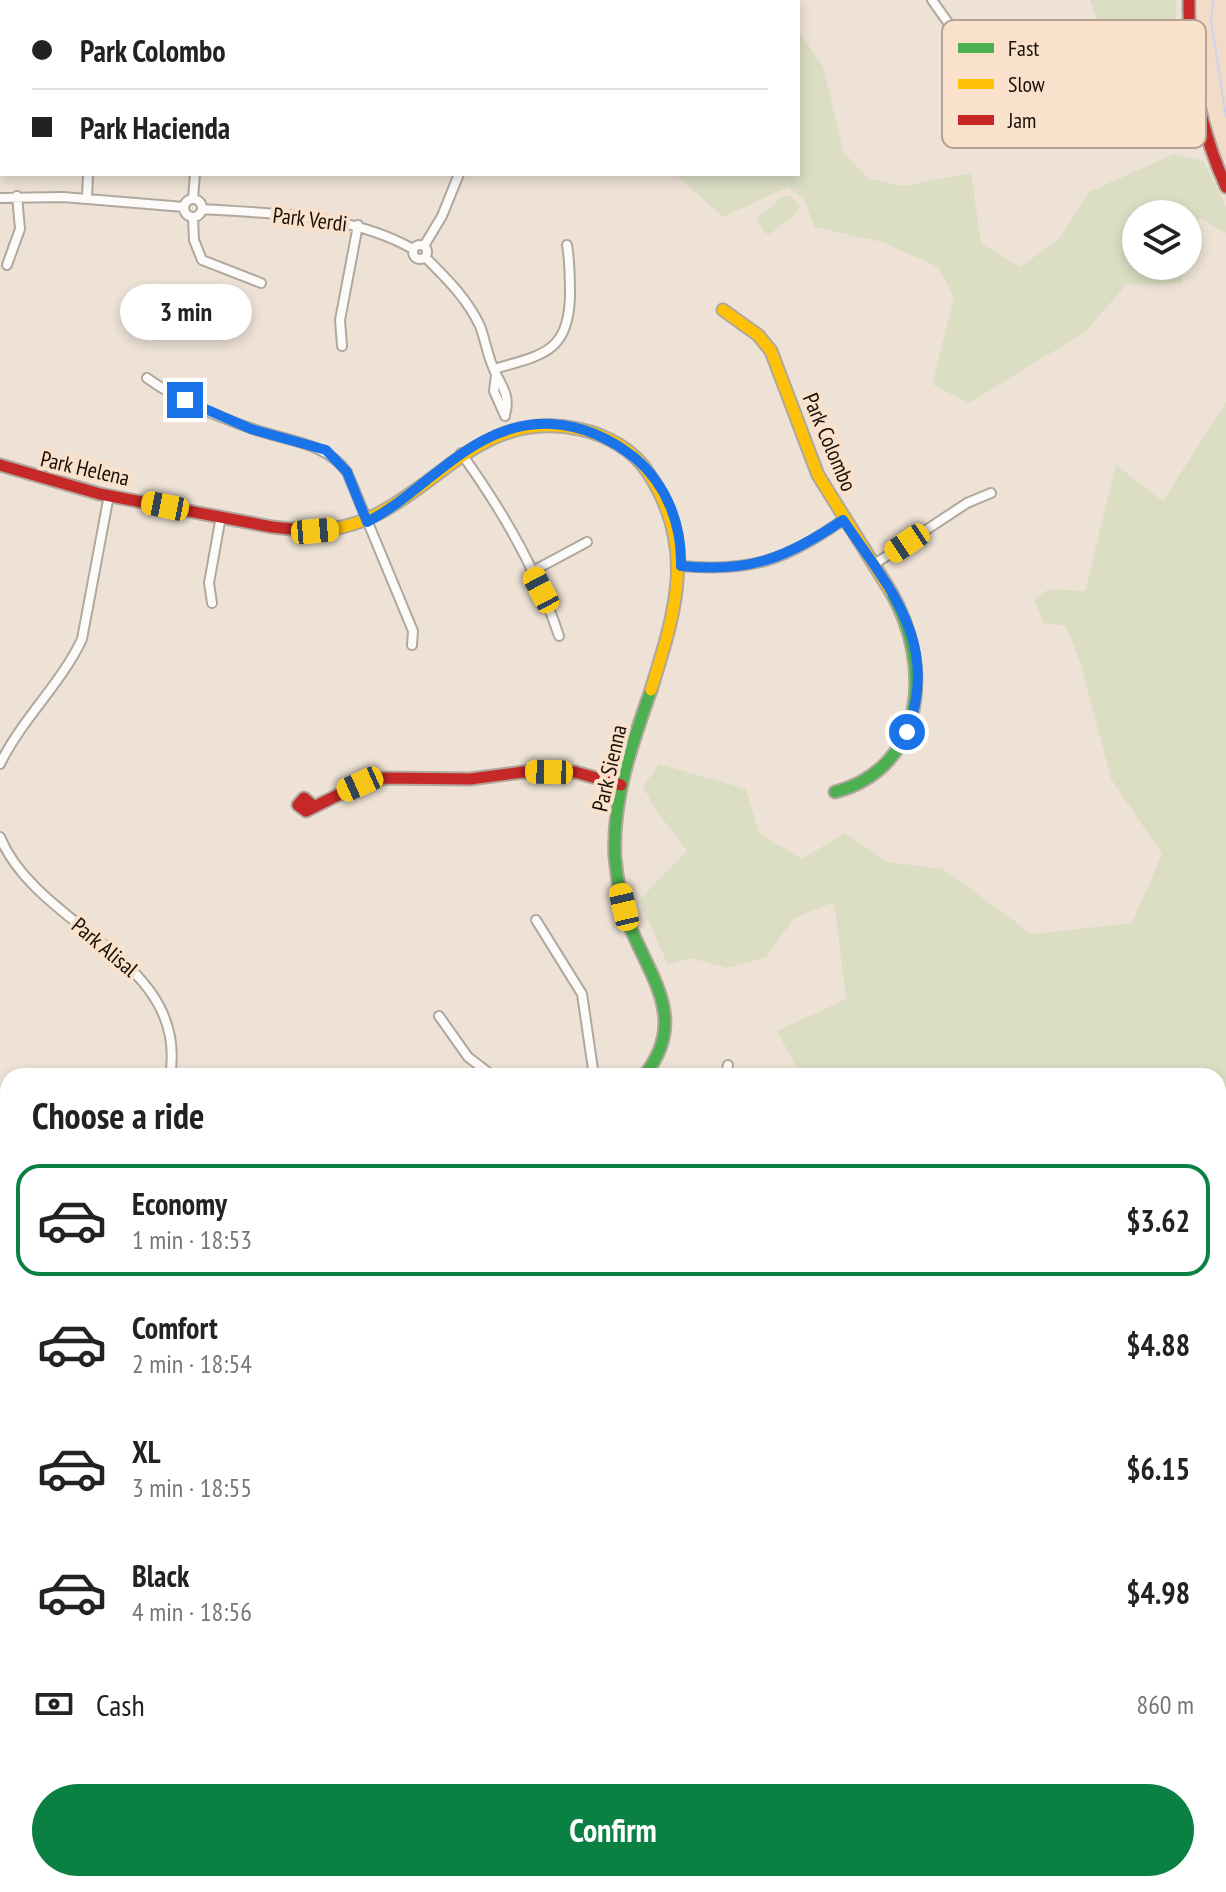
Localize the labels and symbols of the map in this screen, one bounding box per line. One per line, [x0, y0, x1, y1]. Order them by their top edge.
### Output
legend [942, 20, 1206, 148]
text: Fast [1008, 34, 1039, 62]
text: Slow [1008, 70, 1045, 98]
text: Jam [1007, 106, 1036, 134]
street label: Park Verdi [271, 201, 349, 237]
callout: 3 min [119, 284, 251, 340]
route end [167, 382, 203, 418]
street label: Park Colombo [797, 389, 863, 495]
street label: Park Helena [38, 444, 132, 492]
car [139, 490, 191, 522]
car [290, 517, 340, 545]
car [880, 520, 934, 566]
car [519, 563, 563, 617]
route start [889, 714, 925, 750]
street label: Park Sienna [585, 722, 633, 814]
car [525, 760, 573, 784]
car [333, 763, 387, 805]
car [607, 881, 641, 933]
street label: Park Alisal [66, 911, 145, 983]

